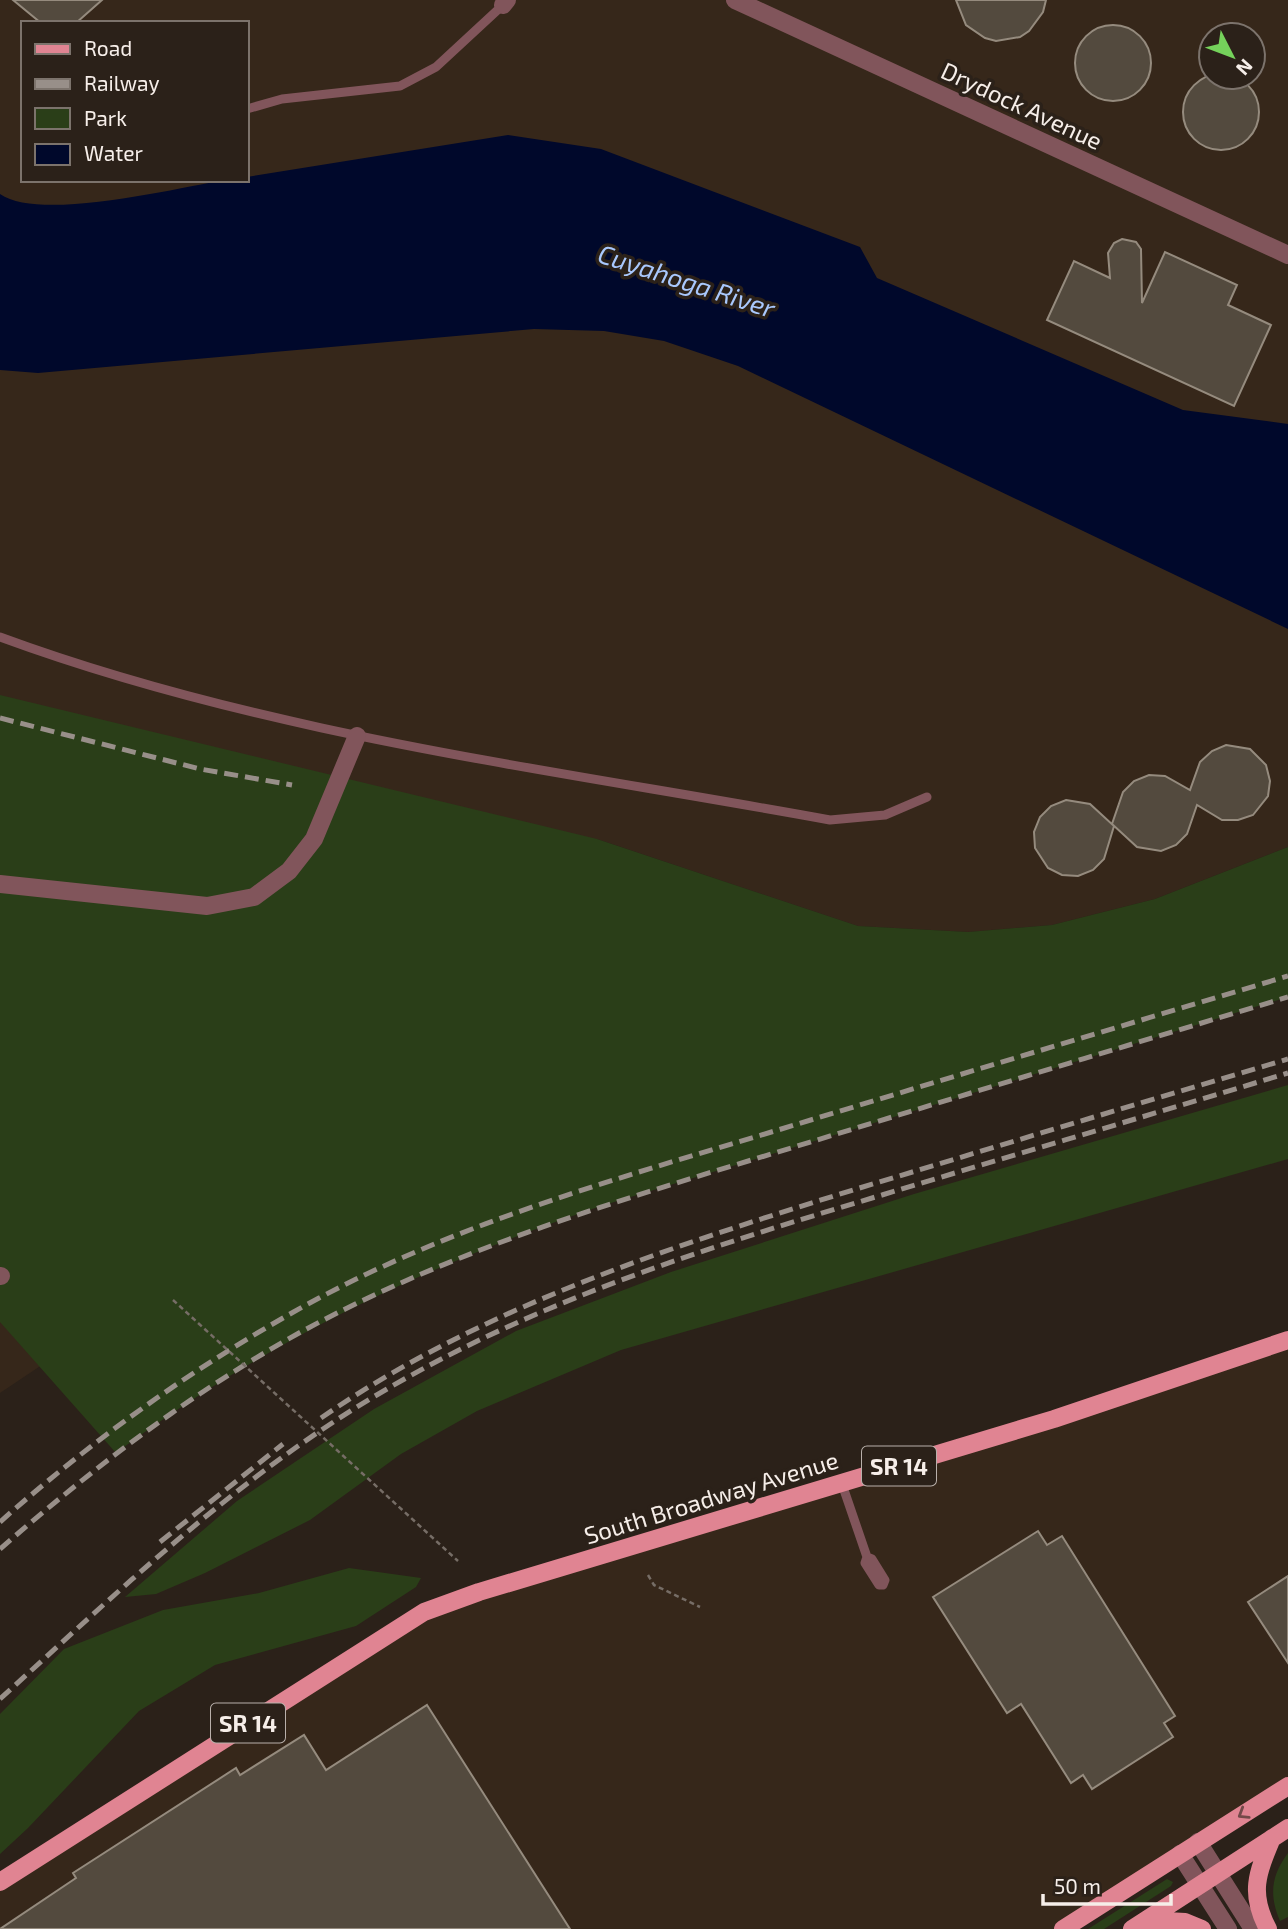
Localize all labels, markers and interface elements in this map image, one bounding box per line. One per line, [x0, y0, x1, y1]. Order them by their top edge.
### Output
legend [21, 21, 248, 182]
north arrow [1197, 21, 1267, 91]
text: Road [84, 35, 132, 60]
street label: Drydock Avenue [937, 55, 1107, 155]
text: N [1232, 55, 1258, 81]
text: Railway [84, 70, 160, 95]
text: Park [84, 105, 127, 130]
text: Water [84, 140, 143, 165]
water label: Cuyahoga River [594, 237, 780, 324]
street label: South Broadway Avenue [580, 1445, 842, 1549]
road number: SR 14 [862, 1446, 936, 1485]
road number: SR 14 [211, 1704, 285, 1742]
one-way arrow [1238, 1806, 1251, 1818]
scale bar [1043, 1862, 1171, 1906]
text: 50 m [1054, 1873, 1101, 1898]

